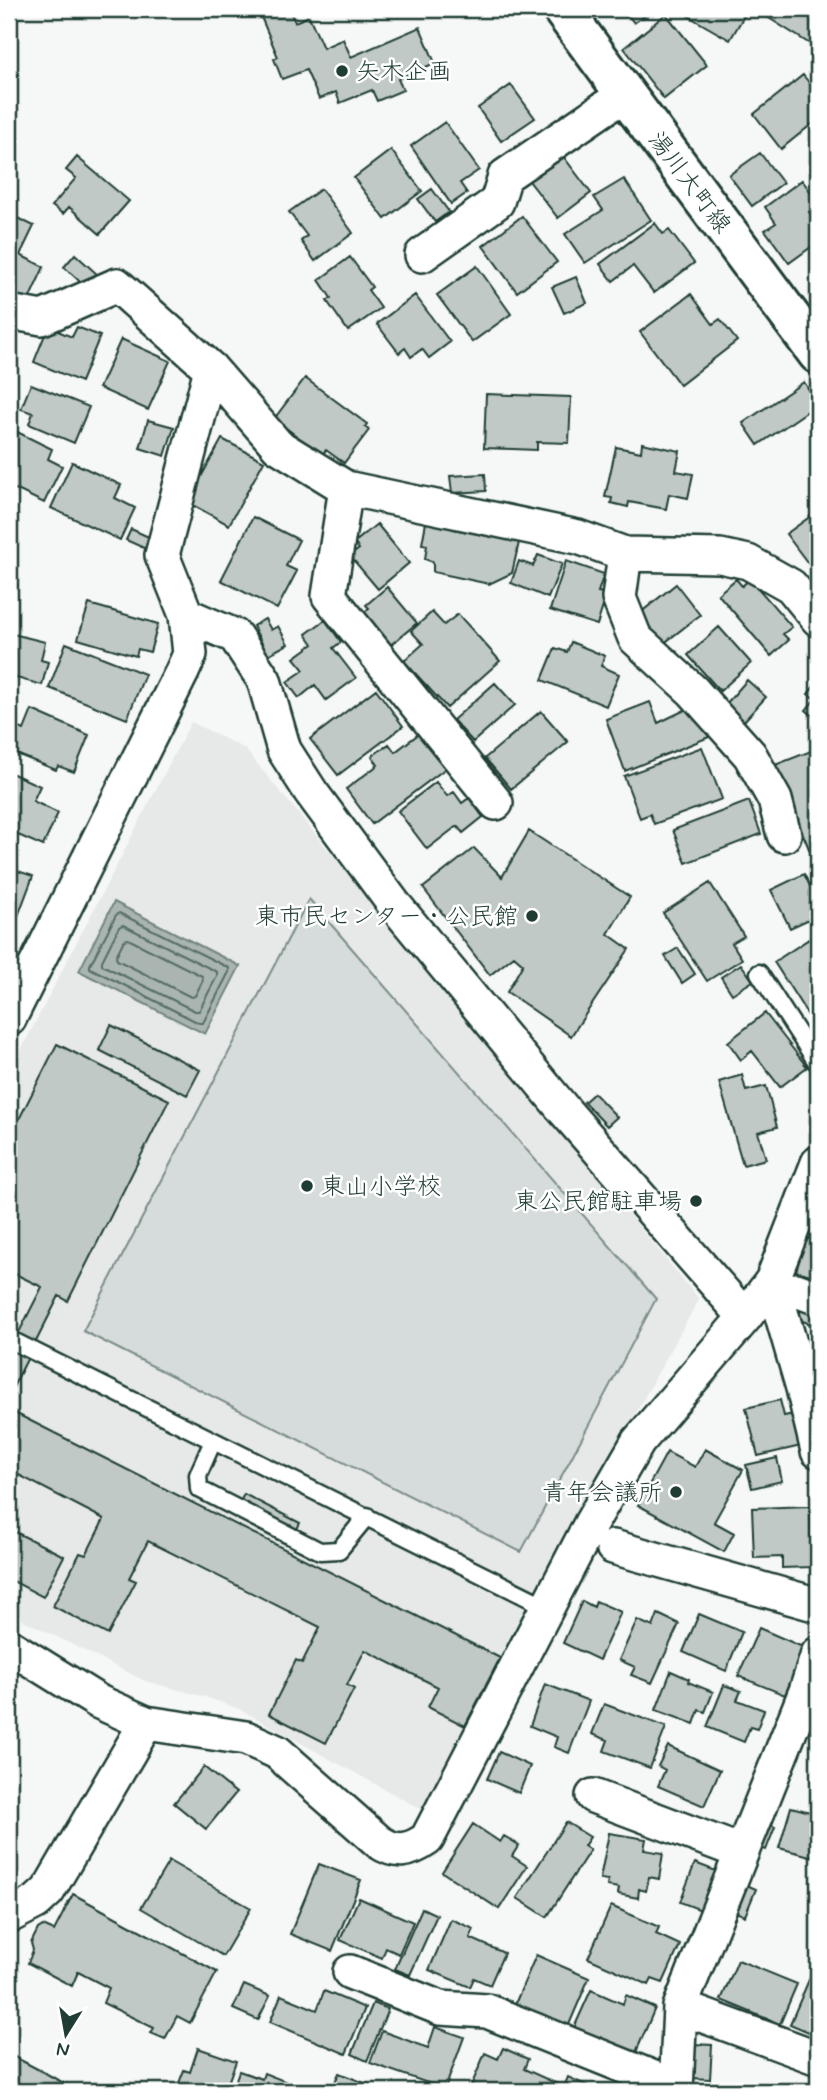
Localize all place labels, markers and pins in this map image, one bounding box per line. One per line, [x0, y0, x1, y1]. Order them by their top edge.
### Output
place label: 矢木企画 [356, 57, 452, 88]
marker: 矢木企画 [334, 63, 350, 79]
place label: 東市民センター・公民館 [255, 902, 518, 933]
marker: 東市民センター・公民館 [524, 908, 540, 924]
place label: 東山小学校 [321, 1172, 441, 1203]
marker: 東山小学校 [299, 1178, 315, 1194]
place label: 東公民館駐車場 [514, 1187, 682, 1218]
marker: 東公民館駐車場 [688, 1193, 704, 1209]
place label: 青年会議所 [542, 1478, 662, 1509]
marker: 青年会議所 [668, 1484, 684, 1500]

